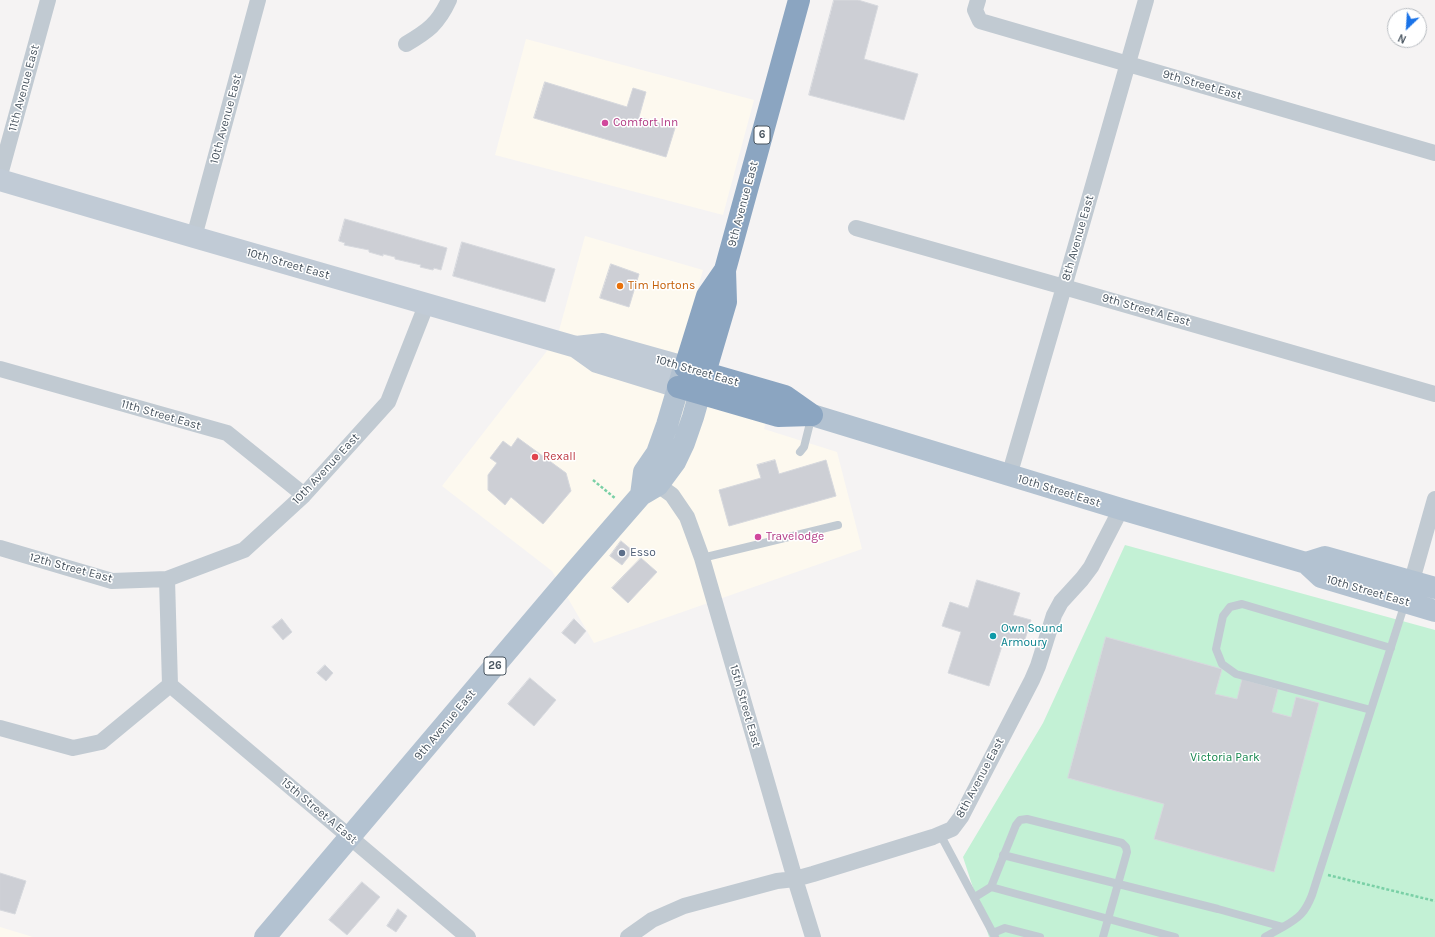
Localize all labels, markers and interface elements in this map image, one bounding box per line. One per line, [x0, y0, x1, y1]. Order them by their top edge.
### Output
north arrow [1387, 8, 1427, 48]
text: N [1396, 31, 1408, 46]
street label: 11th Avenue East [6, 43, 42, 133]
street label: 9th Street East [1161, 67, 1243, 103]
street label: 10th Avenue East [207, 73, 245, 165]
place label: Comfort Inn [613, 116, 678, 130]
marker: Comfort Inn [600, 118, 610, 128]
road number: 6 [754, 126, 770, 144]
street label: 9th Avenue East [725, 160, 761, 248]
street label: 8th Avenue East [1059, 193, 1097, 283]
street label: 10th Street East [245, 245, 331, 283]
place label: Tim Hortons [628, 279, 695, 293]
marker: Tim Hortons [615, 281, 625, 291]
street label: 9th Street A East [1100, 291, 1192, 329]
street label: 10th Street East [654, 352, 740, 390]
street label: 11th Street East [119, 397, 203, 433]
street label: 10th Avenue East [289, 430, 363, 508]
place label: Rexall [543, 450, 576, 464]
marker: Rexall [530, 452, 540, 462]
street label: 10th Street East [1016, 472, 1102, 510]
place label: Travelodge [766, 530, 824, 544]
marker: Travelodge [753, 532, 763, 542]
place label: Esso [630, 546, 656, 560]
marker: Esso [617, 548, 627, 558]
street label: 12th Street East [28, 550, 114, 586]
street label: 10th Street East [1325, 572, 1411, 610]
place label: Own Sound Armoury [1001, 622, 1063, 650]
marker: Own Sound Armoury [988, 631, 998, 641]
road number: 26 [484, 657, 506, 675]
street label: 15th Street East [726, 663, 764, 749]
street label: 9th Avenue East [411, 687, 479, 763]
street label: 8th Avenue East [953, 736, 1007, 820]
park label: Victoria Park [1190, 751, 1260, 765]
street label: 15th Street A East [278, 775, 360, 847]

